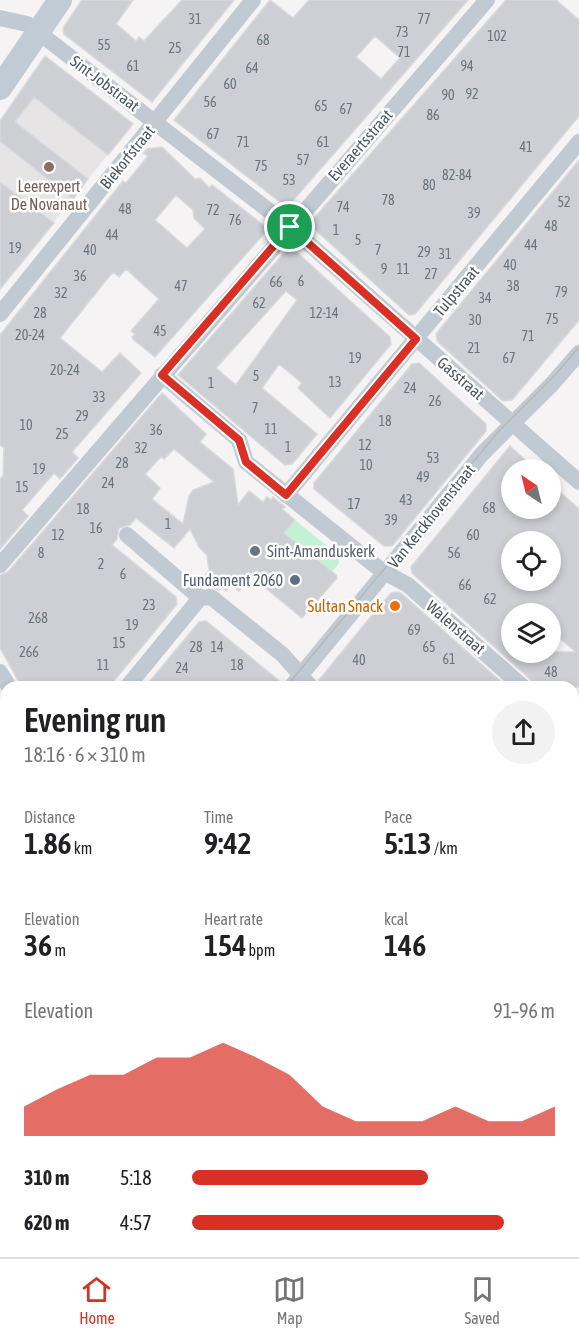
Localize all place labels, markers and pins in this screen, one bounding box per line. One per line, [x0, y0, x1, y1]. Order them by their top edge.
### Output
marker: Leerexpert De Novanaut [42, 160, 56, 174]
place label: Leerexpert De Novanaut [11, 177, 88, 213]
pin [264, 201, 315, 252]
place label: Sint-Amanduskerk [267, 542, 375, 560]
marker: Sint-Amanduskerk [248, 544, 262, 558]
place label: Fundament 2060 [183, 571, 283, 589]
marker: Fundament 2060 [288, 573, 302, 587]
place label: Sultan Snack [307, 597, 383, 615]
marker: Sultan Snack [388, 599, 402, 613]

